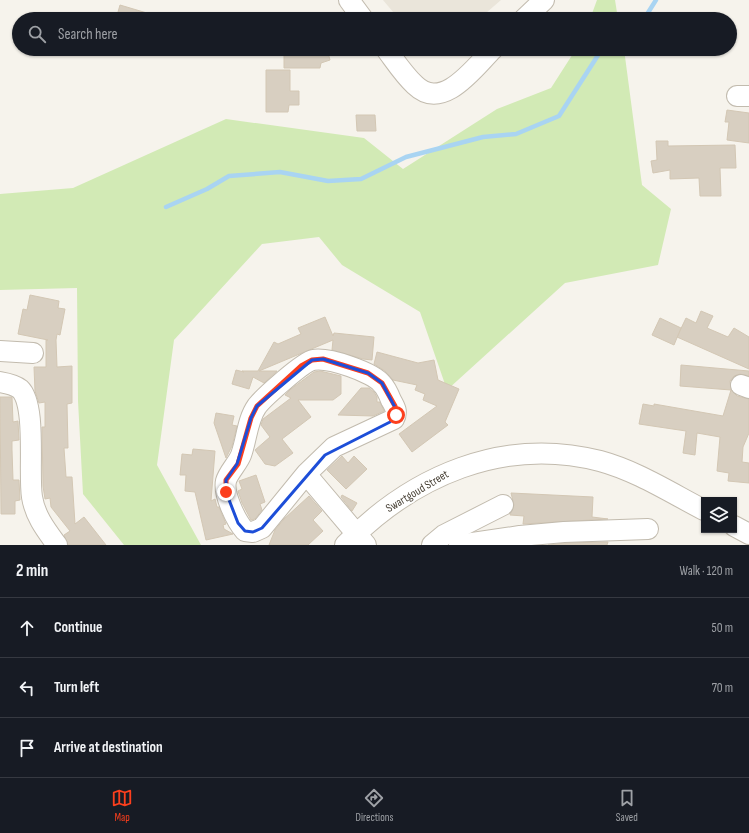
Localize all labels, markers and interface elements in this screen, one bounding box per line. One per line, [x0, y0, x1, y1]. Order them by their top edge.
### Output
search box [12, 12, 737, 56]
icon: search [26, 23, 48, 45]
text: Search here [58, 25, 118, 44]
route start [387, 406, 405, 424]
street label: Swartgoud Street [383, 467, 452, 516]
route end [217, 483, 235, 501]
map controls [701, 497, 737, 533]
button: layers [701, 497, 737, 533]
text: 2 min [16, 561, 48, 581]
text: Walk · 120 m [680, 563, 733, 579]
icon: ahead [16, 617, 38, 639]
text: Continue [54, 618, 103, 637]
text: 50 m [712, 620, 733, 636]
icon: left [16, 677, 38, 699]
text: Turn left [54, 678, 99, 697]
text: 70 m [712, 680, 733, 696]
icon: arrive [16, 737, 38, 759]
text: Arrive at destination [54, 738, 163, 757]
tab: Map [111, 787, 133, 824]
tab: Directions [356, 787, 393, 824]
tab: Saved [616, 787, 638, 824]

